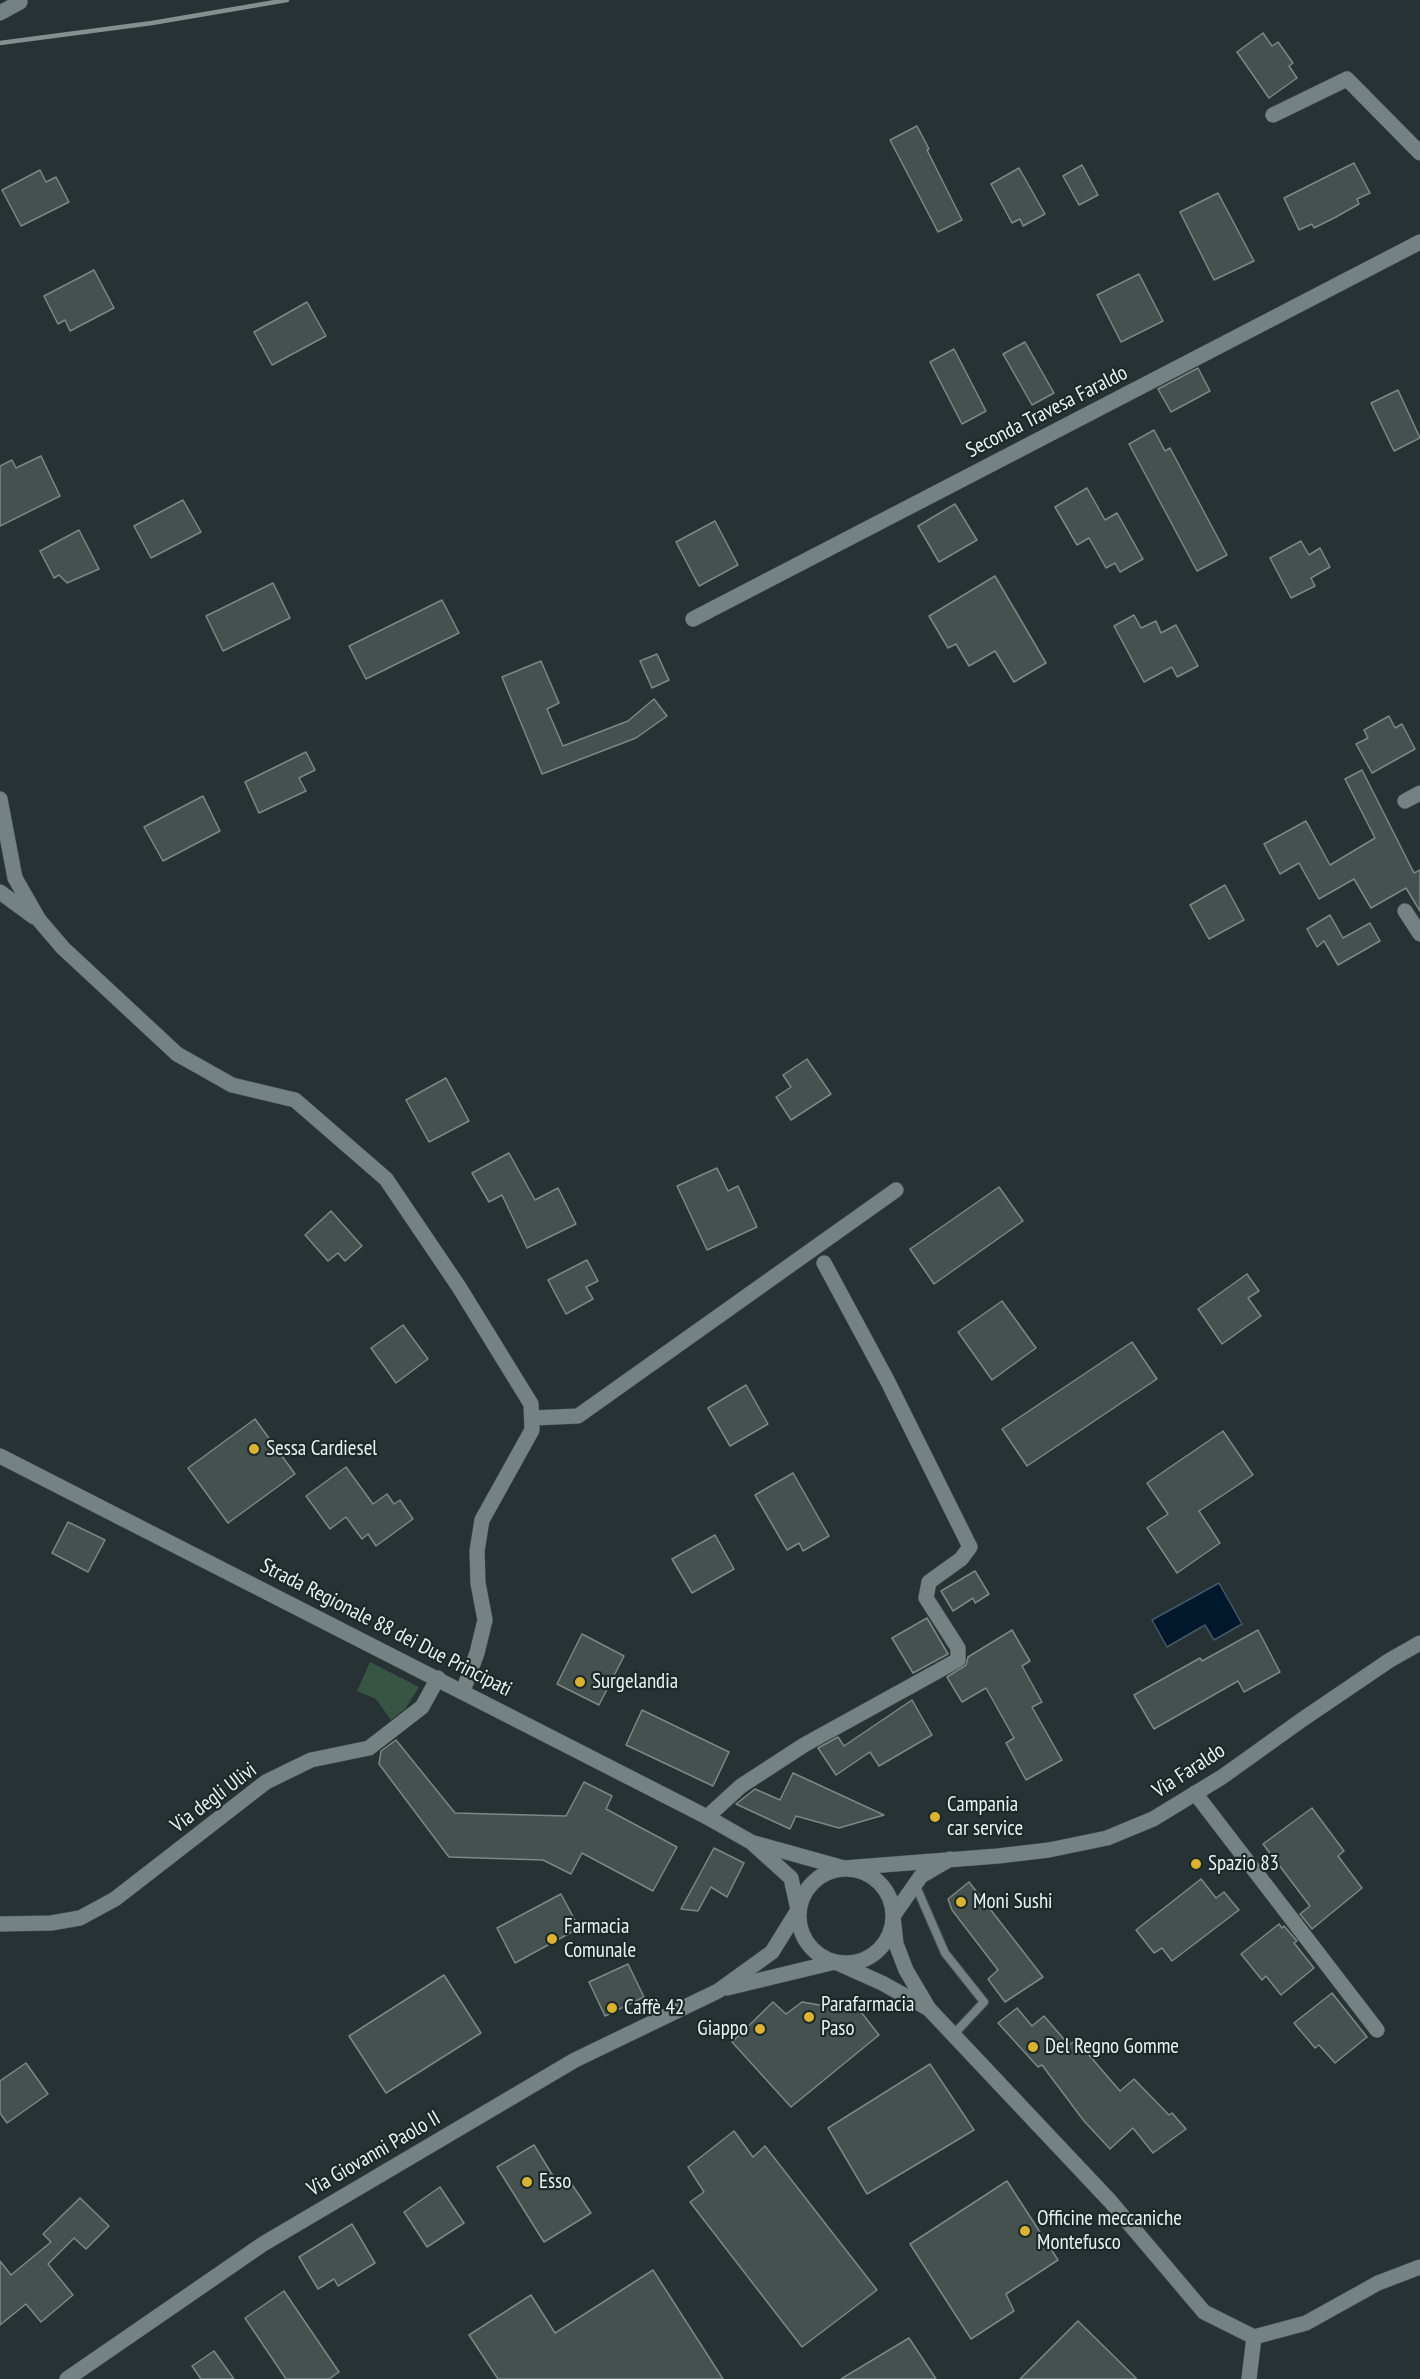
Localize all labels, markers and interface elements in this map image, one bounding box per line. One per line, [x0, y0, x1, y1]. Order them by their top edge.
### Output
street label: Seconda Travesa Faraldo [962, 360, 1132, 464]
place label: Sessa Cardiesel [266, 1436, 377, 1462]
marker: Sessa Cardiesel [247, 1442, 261, 1456]
street label: Strada Regionale 88 dei Due Principati [256, 1554, 516, 1702]
place label: Surgelandia [592, 1669, 678, 1695]
marker: Surgelandia [573, 1675, 587, 1689]
street label: Via Faraldo [1148, 1738, 1230, 1804]
street label: Via degli Ulivi [166, 1758, 262, 1838]
place label: Campania car service [947, 1792, 1023, 1842]
marker: Campania car service [928, 1810, 942, 1824]
place label: Spazio 83 [1208, 1851, 1279, 1877]
marker: Spazio 83 [1189, 1857, 1203, 1871]
place label: Moni Sushi [973, 1889, 1053, 1915]
marker: Moni Sushi [954, 1895, 968, 1909]
place label: Farmacia Comunale [564, 1914, 636, 1964]
marker: Farmacia Comunale [545, 1932, 559, 1946]
place label: Parafarmacia Paso [821, 1992, 915, 2042]
place label: Caffè 42 [624, 1995, 684, 2021]
marker: Caffè 42 [605, 2001, 619, 2015]
marker: Parafarmacia Paso [802, 2010, 816, 2024]
place label: Giappo [697, 2016, 748, 2042]
marker: Giappo [753, 2022, 767, 2036]
place label: Del Regno Gomme [1045, 2034, 1179, 2060]
marker: Del Regno Gomme [1026, 2040, 1040, 2054]
street label: Via Giovanni Paolo II [303, 2106, 445, 2202]
place label: Esso [539, 2169, 571, 2195]
marker: Esso [520, 2175, 534, 2189]
place label: Officine meccaniche Montefusco [1037, 2206, 1182, 2256]
marker: Officine meccaniche Montefusco [1018, 2224, 1032, 2238]

